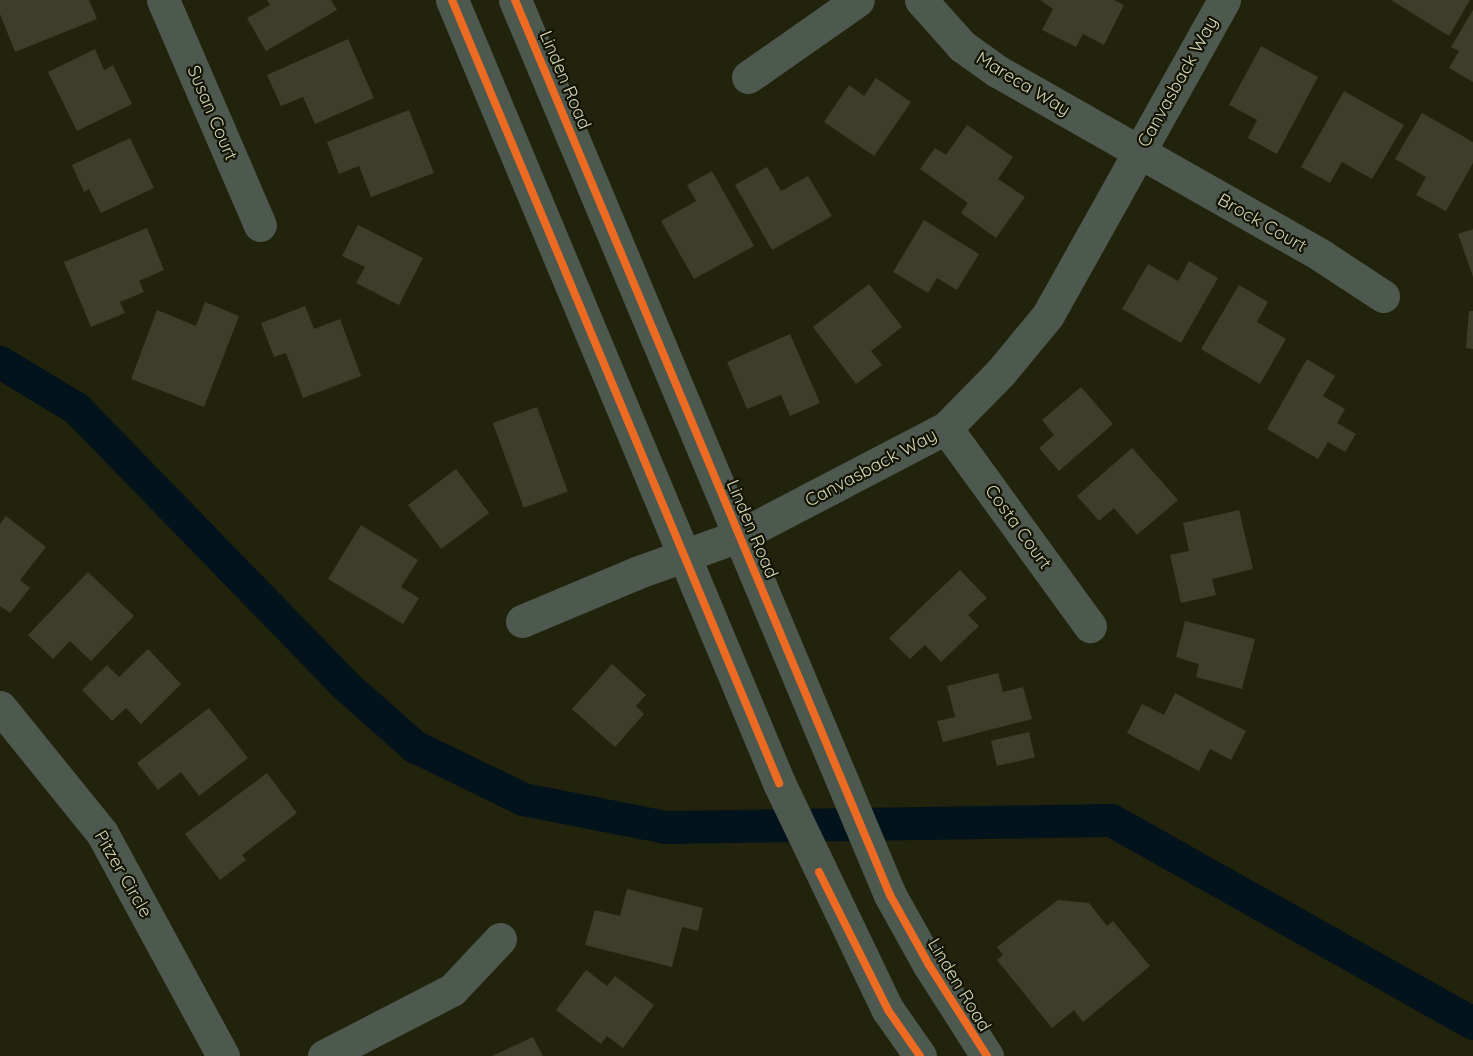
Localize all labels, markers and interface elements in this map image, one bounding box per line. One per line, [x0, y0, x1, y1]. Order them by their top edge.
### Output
street label: Canvasback Way [1133, 13, 1223, 151]
street label: Linden Road [535, 28, 595, 132]
street label: Mareca Way [972, 47, 1074, 121]
street label: Susan Court [182, 62, 242, 164]
street label: Brock Court [1214, 189, 1310, 257]
street label: Canvasback Way [802, 424, 940, 512]
street label: Linden Road [722, 477, 782, 581]
street label: Costa Court [980, 481, 1056, 573]
street label: Pitzer Circle [89, 827, 157, 921]
street label: Linden Road [923, 934, 995, 1036]

